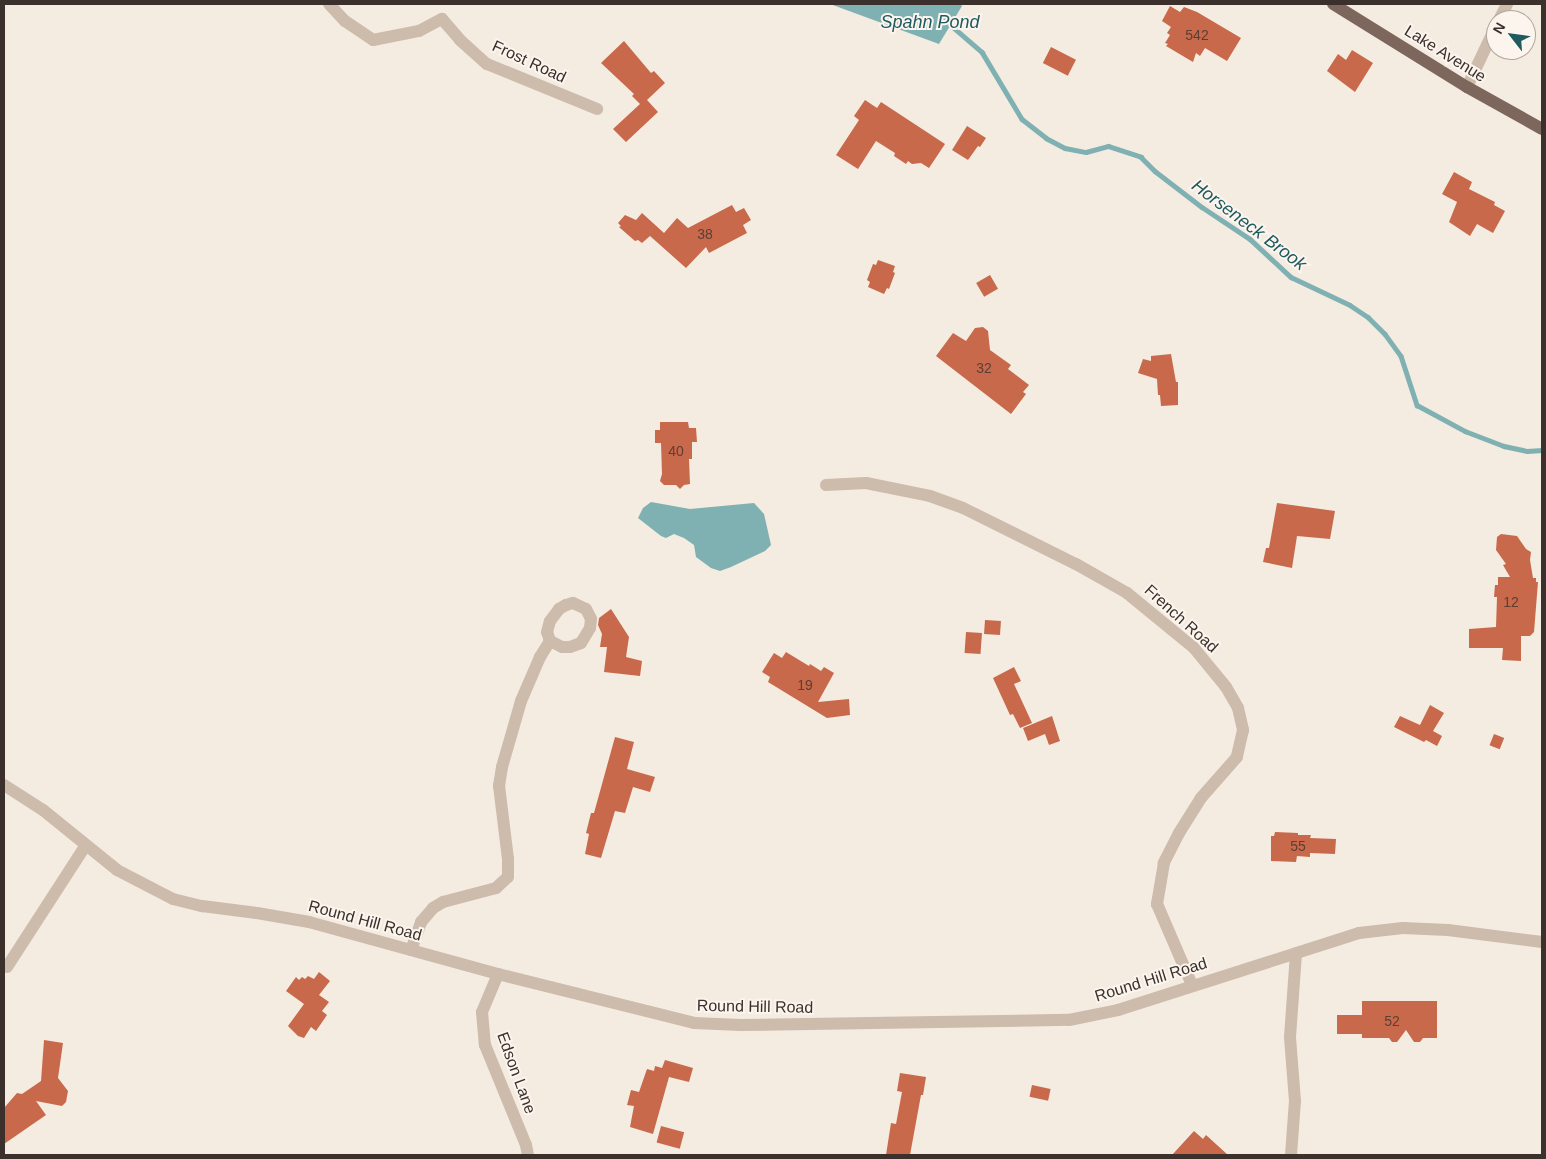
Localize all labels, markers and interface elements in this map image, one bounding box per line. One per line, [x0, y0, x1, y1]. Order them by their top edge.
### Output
north arrow [1486, 10, 1536, 60]
water label: Spahn Pond [880, 11, 980, 33]
text: N [1489, 20, 1508, 36]
street label: Lake Avenue [1400, 21, 1490, 87]
house number: 542 [1185, 27, 1209, 43]
street label: Frost Road [489, 37, 569, 87]
water label: Horseneck Brook [1187, 175, 1311, 275]
house number: 38 [697, 226, 713, 242]
house number: 32 [976, 360, 992, 376]
house number: 40 [668, 443, 684, 459]
street label: French Road [1140, 581, 1222, 657]
house number: 12 [1503, 594, 1519, 610]
house number: 19 [797, 677, 813, 693]
house number: 55 [1290, 838, 1306, 854]
street label: Round Hill Road [306, 897, 424, 945]
street label: Round Hill Road [1092, 954, 1210, 1006]
street label: Round Hill Road [697, 996, 813, 1018]
house number: 52 [1384, 1013, 1400, 1029]
street label: Edson Lane [492, 1030, 540, 1116]

